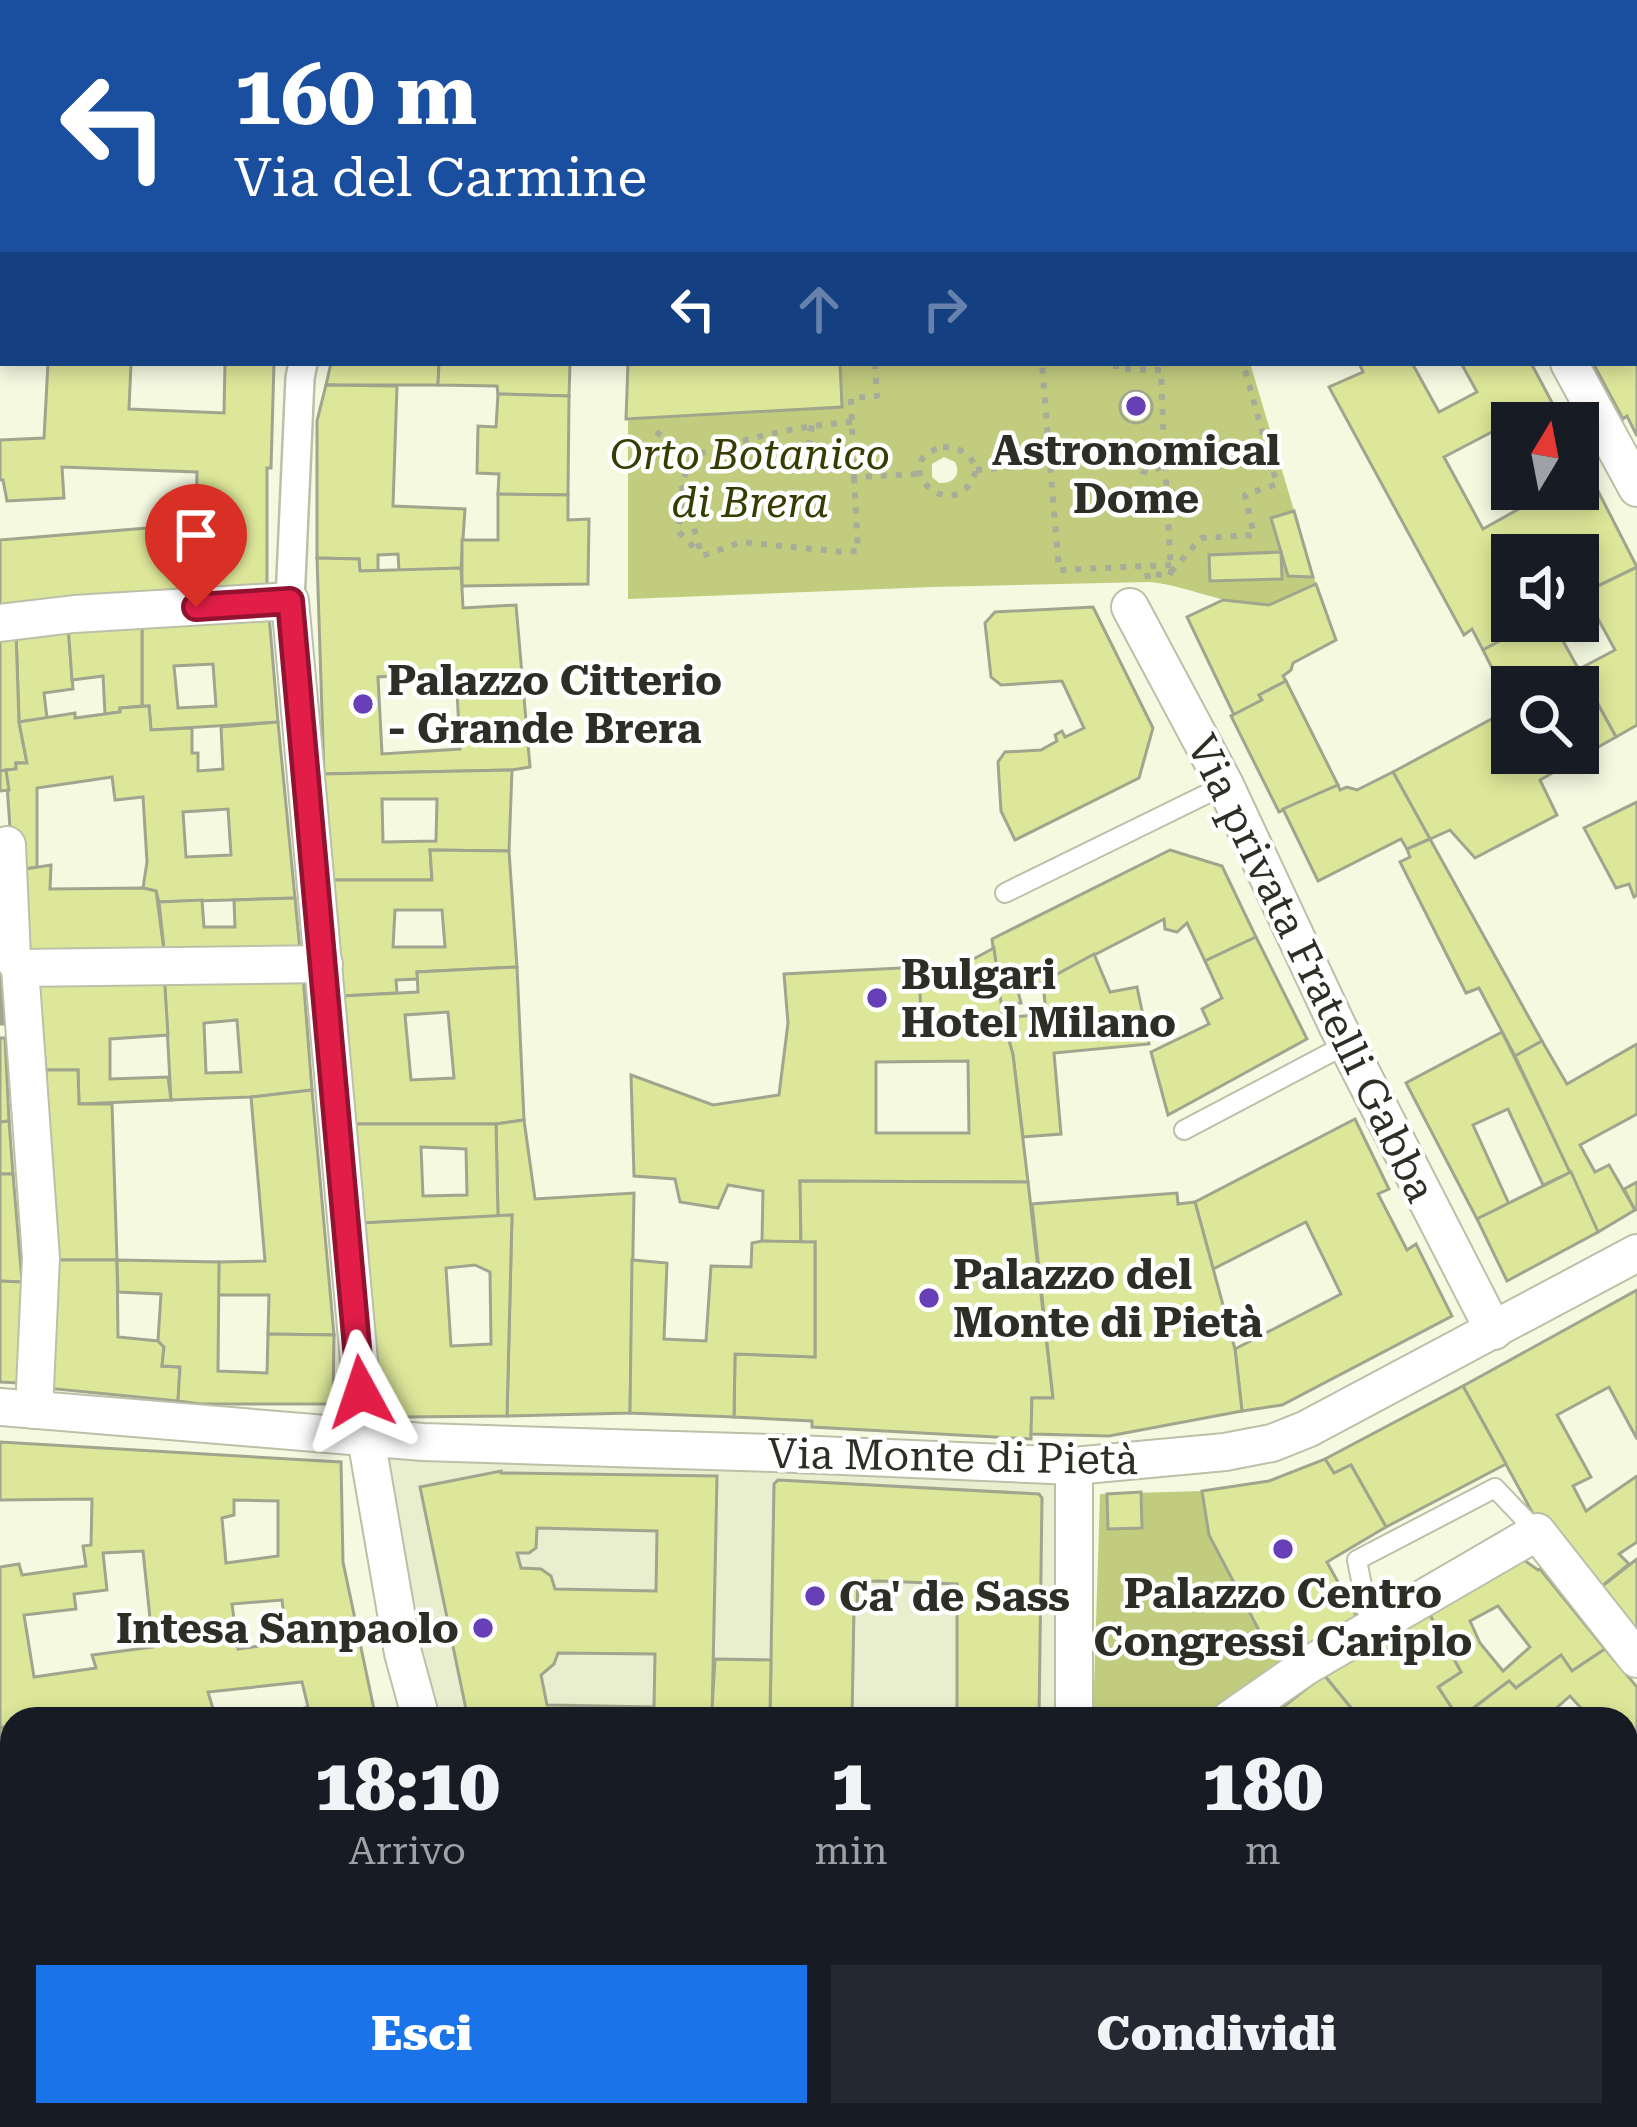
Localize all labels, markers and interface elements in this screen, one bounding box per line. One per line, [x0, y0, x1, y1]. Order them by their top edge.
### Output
text: 160 m [234, 46, 477, 144]
icon: left [36, 48, 192, 204]
text: Via del Carmine [234, 146, 647, 209]
icon: left [660, 276, 726, 342]
icon: ahead [786, 276, 852, 342]
icon: right [912, 276, 978, 342]
marker: Astronomical Dome [1123, 393, 1149, 419]
north arrow [1491, 402, 1599, 510]
map controls [1491, 402, 1599, 774]
place label: Astronomical Dome [992, 426, 1280, 523]
park label: Orto Botanico di Brera [610, 430, 890, 527]
pin [145, 484, 247, 607]
icon: arrive [163, 502, 229, 568]
button: sound [1491, 534, 1599, 642]
place label: Palazzo Citterio - Grande Brera [387, 656, 722, 753]
button: search [1491, 666, 1599, 774]
marker: Palazzo Citterio - Grande Brera [350, 691, 376, 717]
street label: Via privata Fratelli Gabba [1177, 727, 1446, 1210]
place label: Bulgari Hotel Milano [901, 950, 1176, 1047]
marker: Bulgari Hotel Milano [864, 985, 890, 1011]
place label: Palazzo del Monte di Pietà [953, 1250, 1263, 1347]
marker: Palazzo del Monte di Pietà [916, 1285, 942, 1311]
position arrow [298, 1329, 424, 1455]
street label: Via Monte di Pietà [767, 1429, 1139, 1484]
marker: Palazzo Centro Congressi Cariplo [1270, 1536, 1296, 1562]
place label: Palazzo Centro Congressi Cariplo [1094, 1569, 1472, 1666]
place label: Ca' de Sass [839, 1572, 1070, 1621]
marker: Ca' de Sass [802, 1583, 828, 1609]
place label: Intesa Sanpaolo [116, 1604, 459, 1653]
marker: Intesa Sanpaolo [470, 1615, 496, 1641]
text: 18:10 [315, 1743, 500, 1828]
text: 1 [831, 1743, 871, 1828]
text: 180 [1202, 1743, 1323, 1828]
text: Arrivo [348, 1828, 466, 1874]
text: min [815, 1828, 888, 1874]
text: m [1245, 1828, 1281, 1874]
button: Esci [36, 1965, 807, 2103]
button: Condividi [831, 1965, 1602, 2103]

